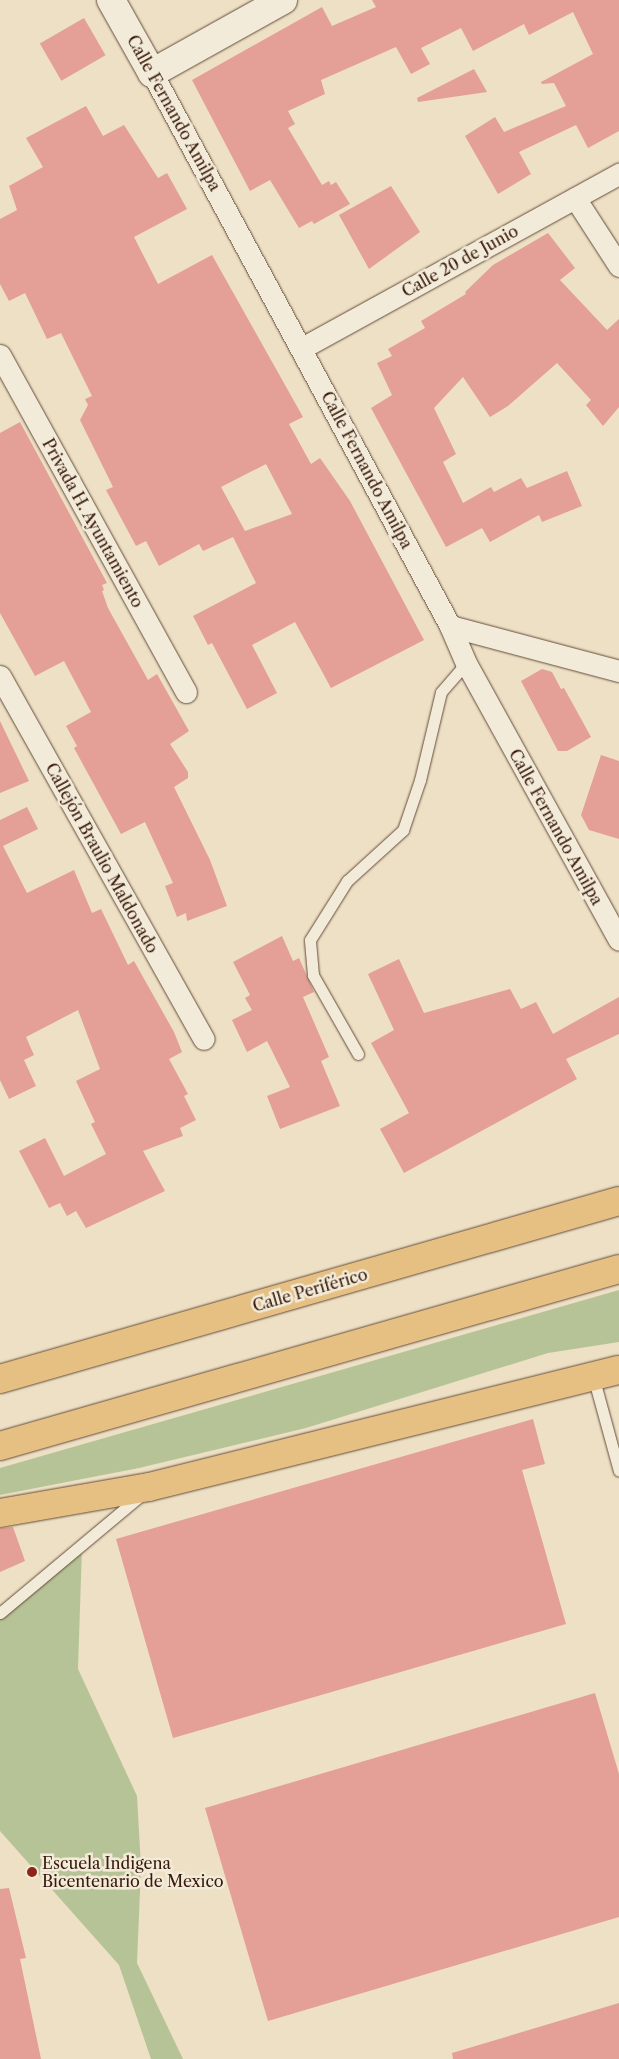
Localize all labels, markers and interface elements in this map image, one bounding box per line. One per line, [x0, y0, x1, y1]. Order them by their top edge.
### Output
street label: Calle Fernando Amilpa [123, 31, 225, 195]
street label: Calle 20 de Junio [398, 221, 522, 301]
street label: Calle Fernando Amilpa [317, 388, 417, 552]
street label: Privada H. Ayuntamiento [38, 435, 148, 611]
street label: Calle Fernando Amilpa [505, 745, 607, 909]
street label: Callejón Braulio Maldonado [42, 760, 162, 956]
street label: Calle Periférico [250, 1264, 370, 1316]
place label: Escuela Indigena Bicentenario de Mexico [42, 1853, 224, 1891]
marker: Escuela Indigena Bicentenario de Mexico [26, 1866, 38, 1878]

